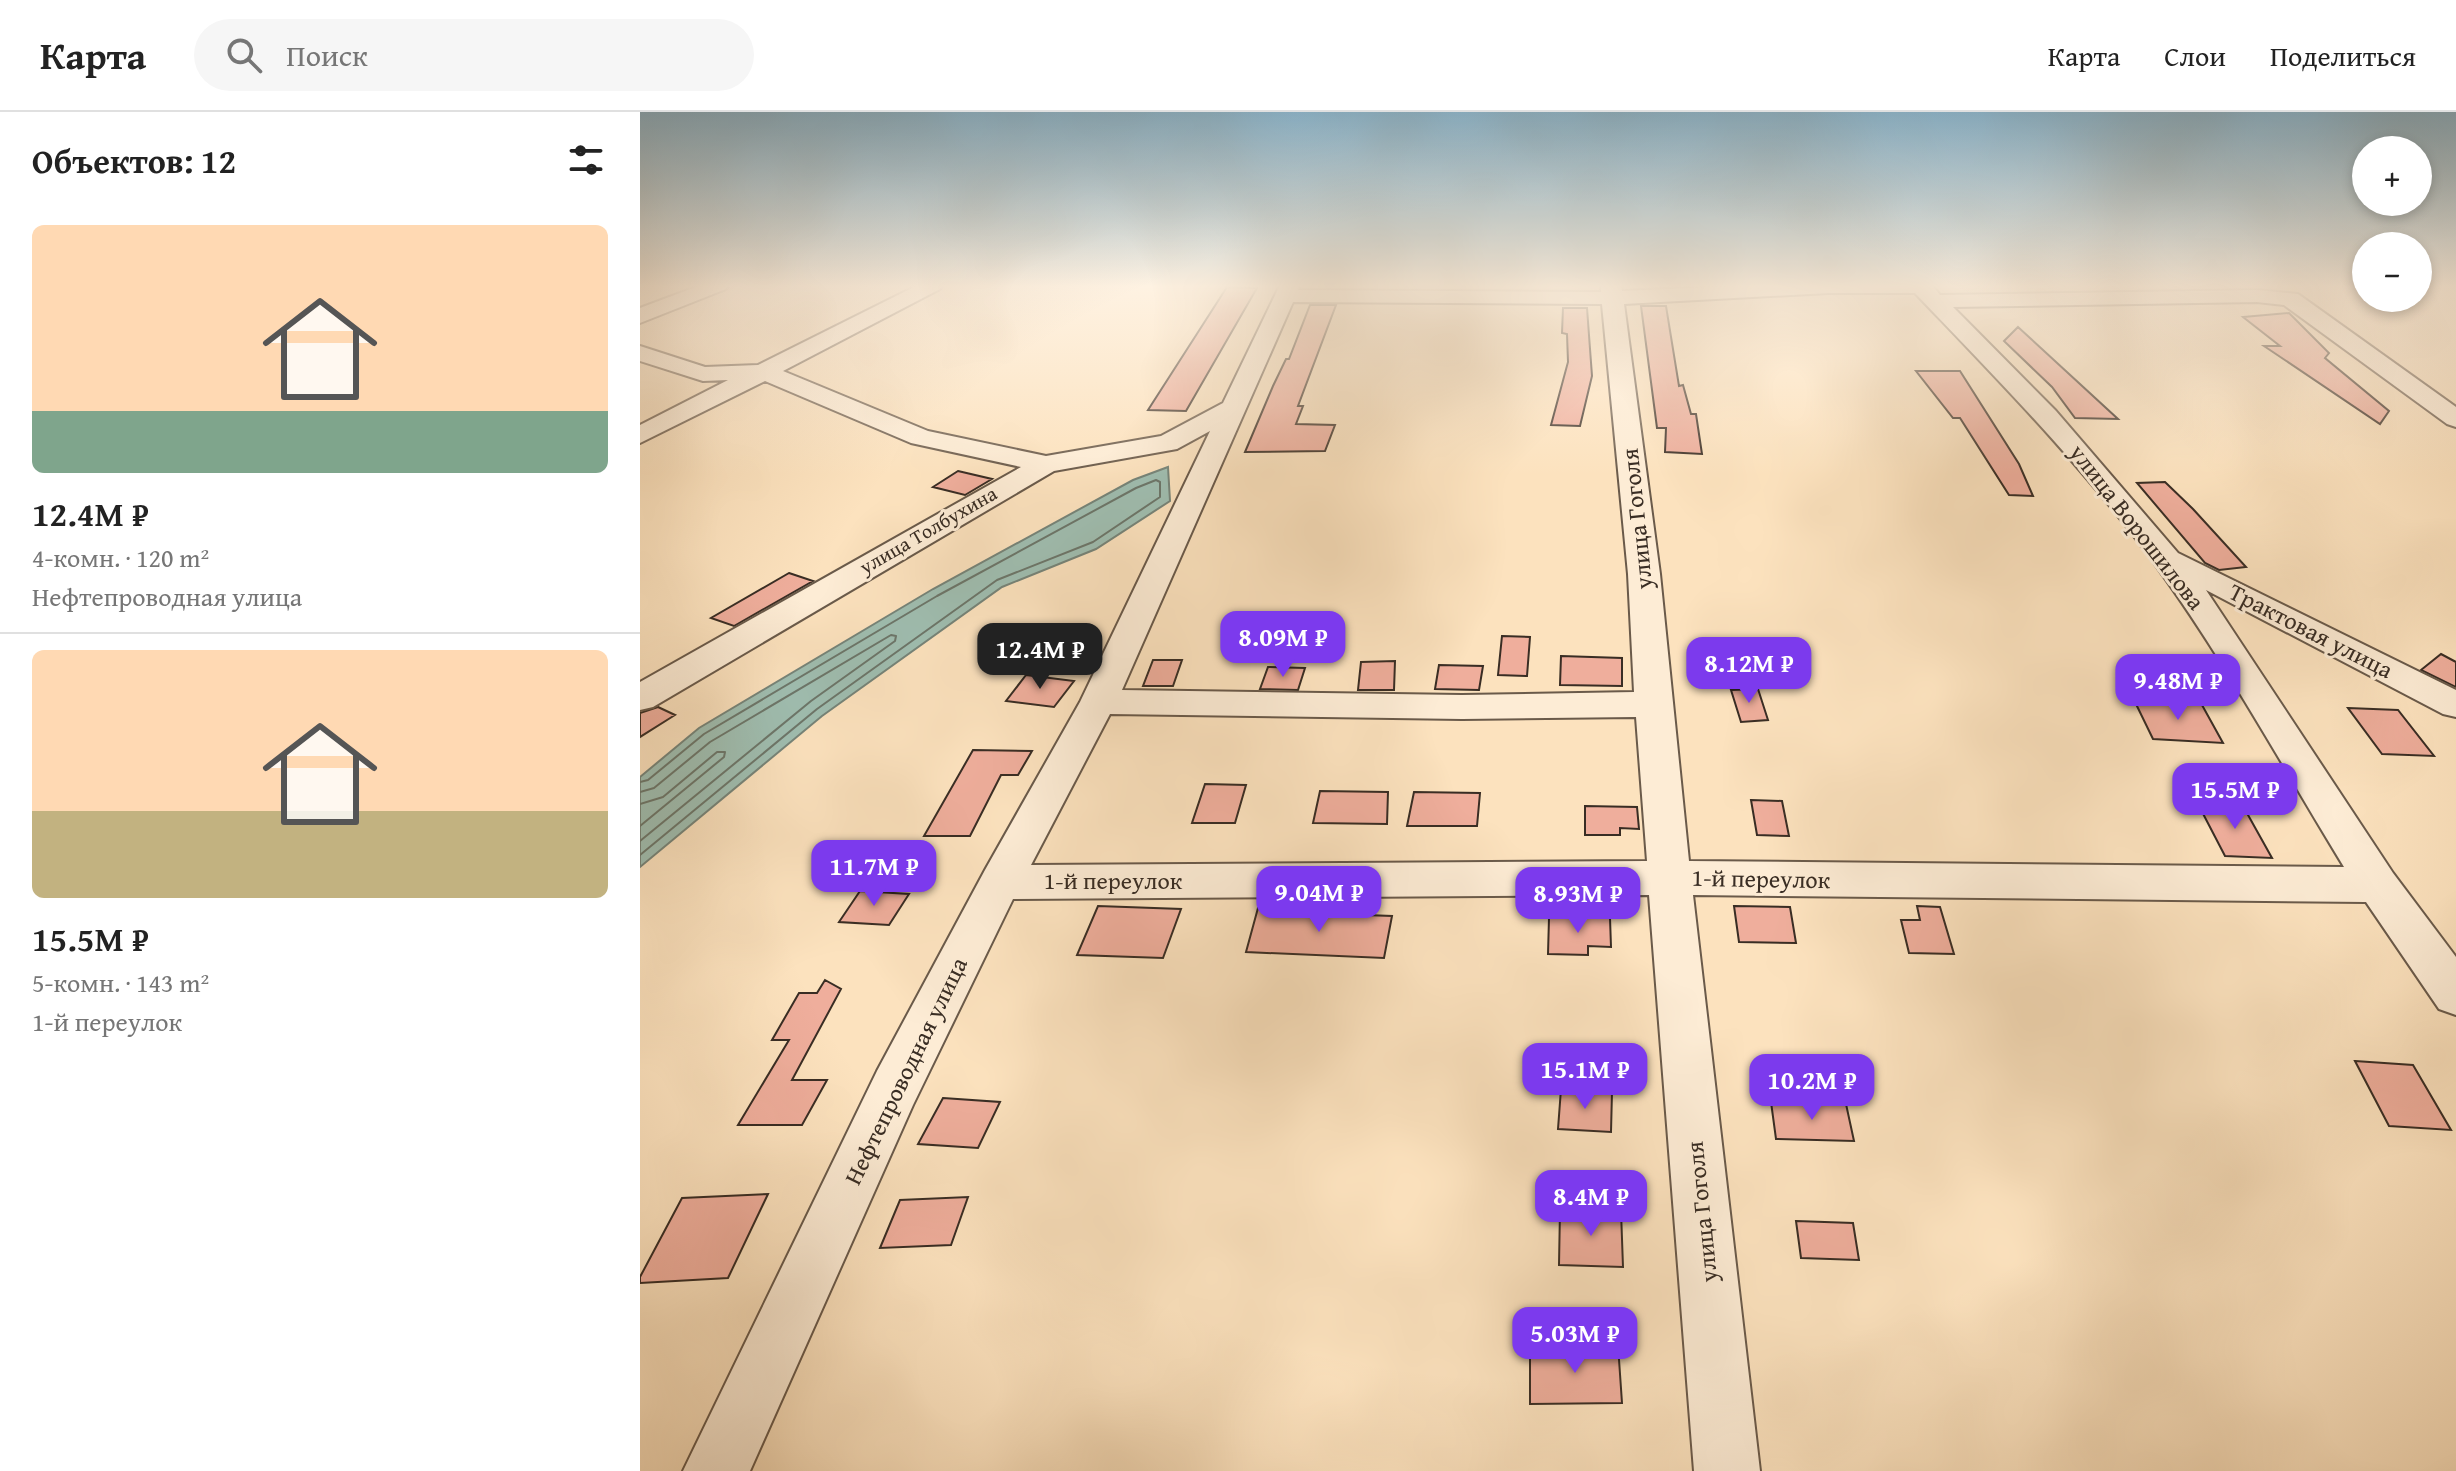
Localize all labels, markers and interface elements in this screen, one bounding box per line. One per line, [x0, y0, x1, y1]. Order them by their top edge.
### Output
search box [194, 19, 754, 91]
text: Карта [40, 27, 146, 83]
icon: search [222, 33, 266, 77]
text: Поиск [286, 33, 368, 77]
text: Карта [2048, 35, 2120, 76]
text: Слои [2164, 35, 2226, 76]
text: Поделиться [2270, 35, 2416, 76]
text: Объектов: 12 [32, 136, 236, 185]
map controls [2352, 136, 2432, 312]
button: + [2352, 136, 2432, 216]
icon: filters [564, 138, 608, 182]
button: − [2352, 232, 2432, 312]
icon: home [248, 277, 392, 421]
street label: улица Ворошилова [2061, 435, 2214, 618]
street label: улица Гоголя [1612, 447, 1661, 592]
street label: улица Толбухина [853, 478, 1002, 581]
text: 12.4M ₽ [32, 489, 149, 538]
text: 4-комн. · 120 m² [32, 538, 209, 577]
street label: Трактовая улица [2223, 574, 2400, 687]
text: Нефтепроводная улица [32, 577, 302, 616]
pin: 8.09M ₽ [1209, 611, 1357, 679]
text: 8.09M ₽ [1238, 617, 1328, 656]
pin: 12.4M ₽ [966, 623, 1114, 691]
text: 12.4M ₽ [995, 629, 1085, 668]
pin: 8.12M ₽ [1675, 637, 1823, 705]
text: 8.12M ₽ [1704, 643, 1794, 682]
pin: 9.48M ₽ [2104, 654, 2252, 722]
text: 9.48M ₽ [2133, 660, 2223, 699]
icon: home [248, 702, 392, 846]
pin: 15.5M ₽ [2161, 763, 2309, 831]
text: 15.5M ₽ [2190, 769, 2280, 808]
pin: 11.7M ₽ [800, 840, 948, 908]
text: 11.7M ₽ [829, 846, 919, 885]
street label: 1-й переулок [1691, 860, 1831, 897]
street label: 1-й переулок [1044, 863, 1183, 898]
pin: 9.04M ₽ [1245, 866, 1393, 934]
pin: 8.93M ₽ [1504, 867, 1652, 935]
text: 9.04M ₽ [1274, 872, 1364, 911]
text: 8.93M ₽ [1533, 873, 1623, 912]
text: 15.5M ₽ [32, 914, 149, 963]
street label: Нефтепроводная улица [835, 951, 976, 1191]
text: 5-комн. · 143 m² [32, 963, 209, 1002]
text: 1-й переулок [32, 1002, 182, 1041]
pin: 15.1M ₽ [1511, 1043, 1659, 1111]
text: 15.1M ₽ [1540, 1049, 1630, 1088]
pin: 10.2M ₽ [1738, 1054, 1886, 1122]
text: 10.2M ₽ [1767, 1060, 1857, 1099]
street label: улица Гоголя [1677, 1140, 1726, 1285]
pin: 8.4M ₽ [1526, 1170, 1656, 1238]
text: 8.4M ₽ [1553, 1176, 1629, 1215]
pin: 5.03M ₽ [1501, 1307, 1649, 1375]
text: 5.03M ₽ [1530, 1313, 1620, 1352]

